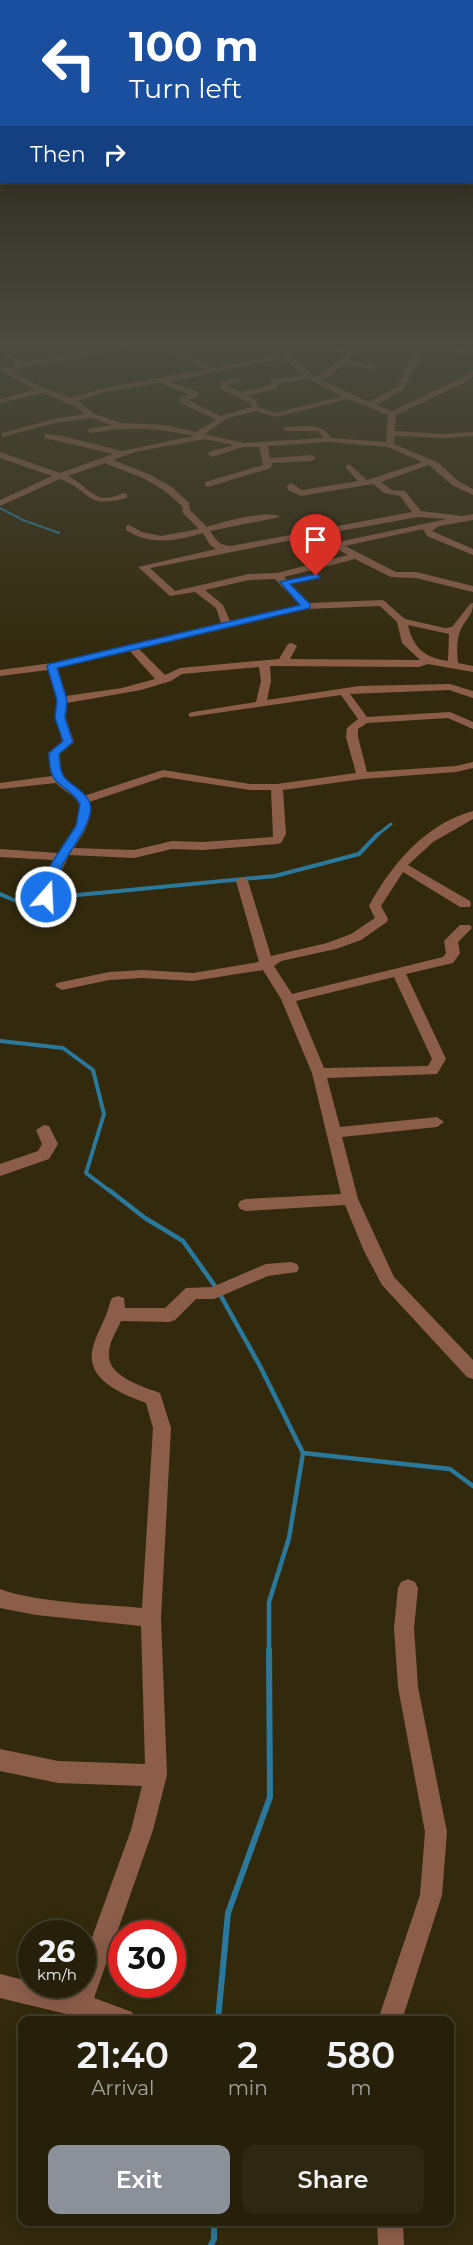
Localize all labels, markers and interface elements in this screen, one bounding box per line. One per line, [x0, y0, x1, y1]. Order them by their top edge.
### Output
text: 100 m [129, 20, 258, 72]
icon: left [30, 24, 108, 102]
text: Turn left [129, 72, 242, 105]
icon: right [98, 138, 131, 171]
text: Then [30, 141, 86, 168]
pin [290, 514, 341, 576]
icon: arrive [299, 523, 332, 556]
position arrow [14, 865, 78, 929]
speed limit sign: 30 [108, 1920, 186, 1998]
text: 26 [39, 1933, 75, 1970]
text: km/h [37, 1965, 77, 1984]
text: 21:40 [77, 2033, 169, 2077]
text: 2 [237, 2033, 258, 2077]
text: 580 [327, 2033, 395, 2077]
text: Arrival [91, 2076, 154, 2100]
text: min [228, 2076, 268, 2100]
text: m [350, 2076, 371, 2100]
button: Exit [48, 2145, 230, 2214]
button: Share [242, 2145, 424, 2214]

